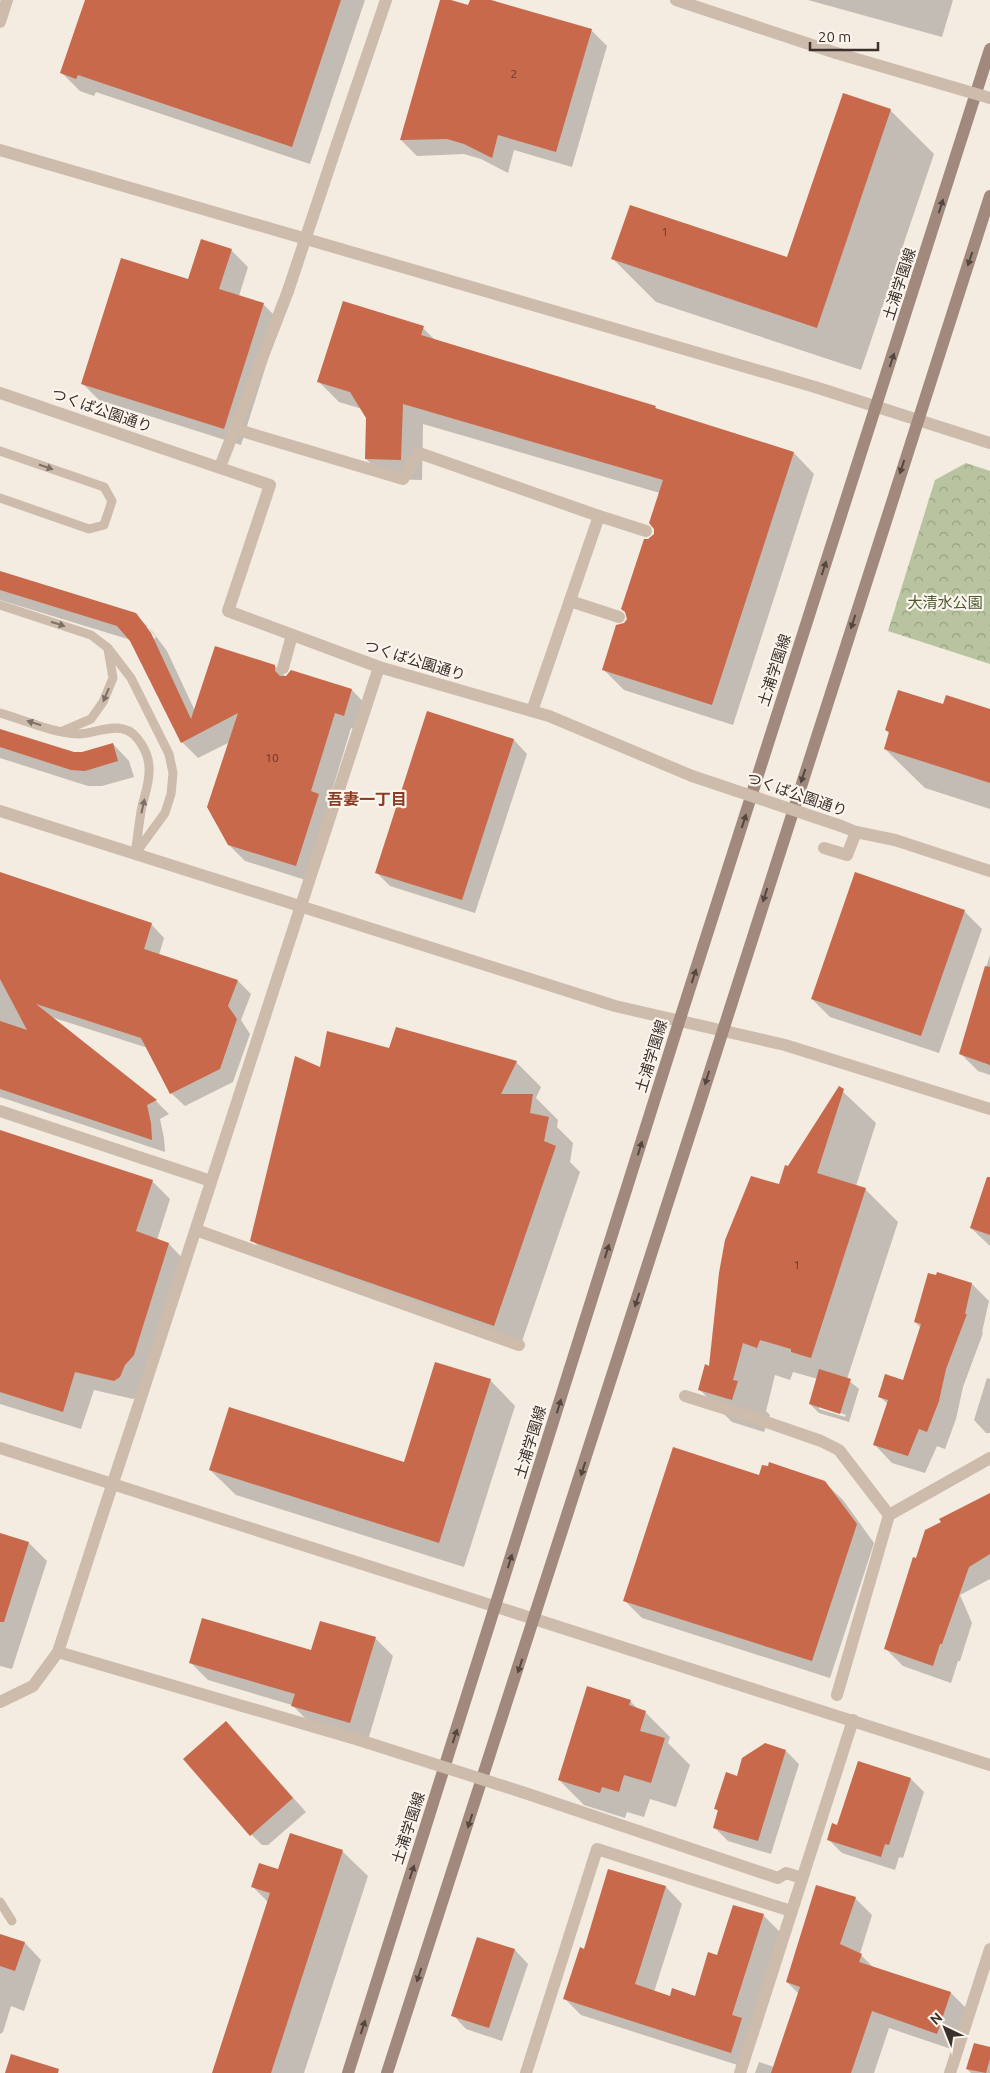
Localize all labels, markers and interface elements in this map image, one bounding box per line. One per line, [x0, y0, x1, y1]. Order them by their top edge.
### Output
scale bar [810, 20, 878, 52]
text: 20 m [818, 28, 851, 45]
house number: 2 [511, 67, 517, 80]
one-way arrow [937, 198, 945, 213]
house number: 1 [662, 225, 668, 238]
street label: 土浦学園線 [879, 246, 919, 322]
one-way arrow [965, 252, 973, 267]
one-way arrow [888, 353, 896, 368]
street label: つくば公園通り [50, 385, 154, 435]
one-way arrow [898, 460, 906, 475]
one-way arrow [39, 463, 54, 471]
one-way arrow [821, 560, 829, 575]
park label: 大清水公園 [907, 594, 983, 611]
one-way arrow [848, 614, 856, 629]
one-way arrow [51, 621, 66, 629]
street label: 土浦学園線 [754, 632, 794, 708]
street label: つくば公園通り [362, 637, 468, 683]
one-way arrow [102, 688, 110, 703]
one-way arrow [26, 719, 41, 727]
house number: 10 [265, 751, 279, 764]
street label: つくば公園通り [745, 769, 849, 819]
one-way arrow [799, 769, 806, 784]
district label: 吾妻一丁目 [327, 790, 407, 808]
one-way arrow [139, 799, 147, 814]
one-way arrow [740, 813, 748, 828]
one-way arrow [761, 888, 769, 903]
one-way arrow [691, 968, 698, 983]
street label: 土浦学園線 [632, 1018, 670, 1094]
one-way arrow [702, 1070, 710, 1085]
one-way arrow [636, 1141, 644, 1156]
one-way arrow [604, 1243, 612, 1258]
house number: 1 [794, 1258, 800, 1271]
one-way arrow [632, 1292, 640, 1307]
one-way arrow [555, 1398, 563, 1413]
street label: 土浦学園線 [511, 1404, 549, 1480]
one-way arrow [579, 1461, 587, 1476]
one-way arrow [506, 1553, 514, 1568]
one-way arrow [516, 1659, 524, 1674]
one-way arrow [451, 1728, 459, 1743]
street label: 土浦学園線 [388, 1790, 428, 1866]
one-way arrow [465, 1814, 473, 1829]
one-way arrow [408, 1864, 416, 1879]
one-way arrow [415, 1968, 423, 1983]
north arrow [920, 2003, 970, 2053]
text: N [927, 2009, 945, 2028]
one-way arrow [359, 2019, 367, 2034]

